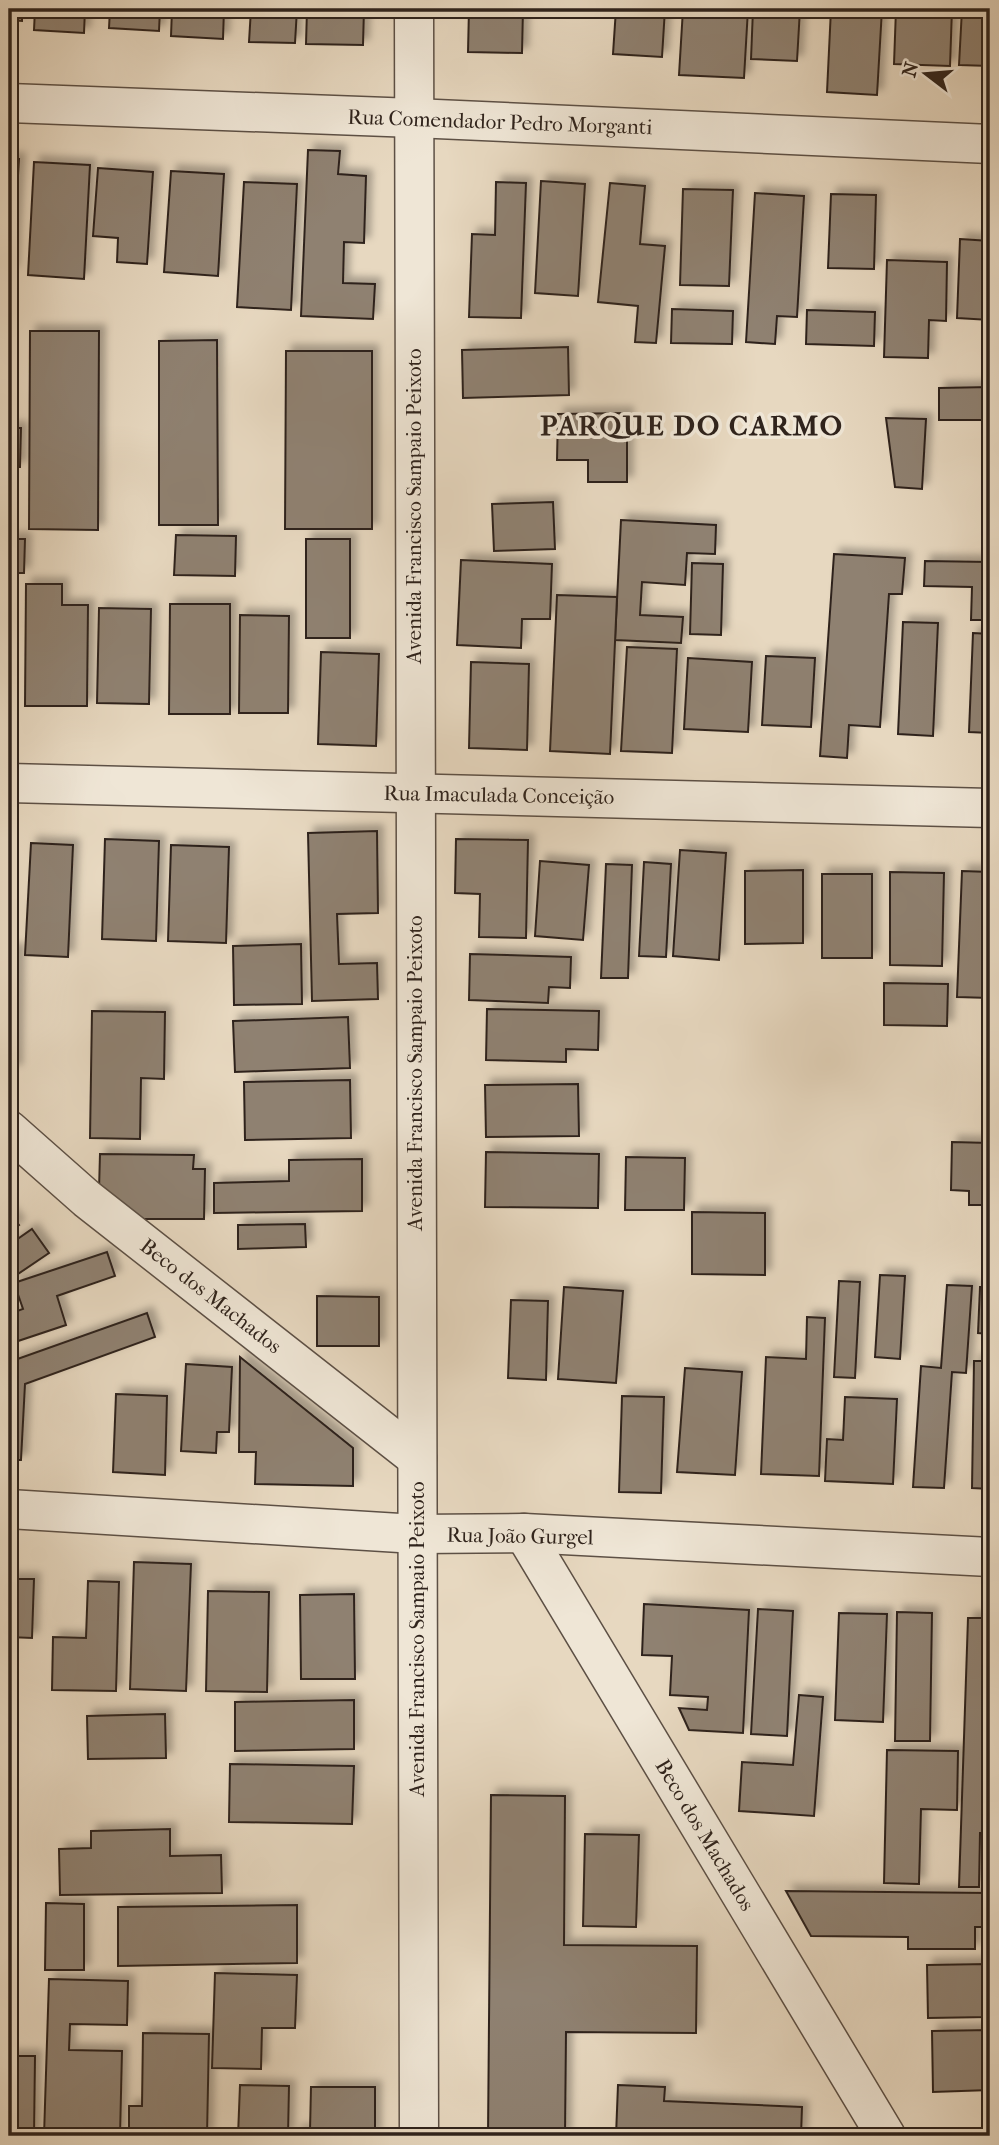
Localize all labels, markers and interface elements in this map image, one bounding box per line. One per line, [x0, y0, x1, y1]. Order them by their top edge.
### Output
north arrow [890, 38, 960, 108]
text: N [898, 59, 923, 80]
street label: Rua Comendador Pedro Morganti [347, 105, 653, 139]
street label: Avenida Francisco Sampaio Peixoto [402, 348, 426, 665]
district label: PARQUE DO CARMO [540, 409, 844, 442]
street label: Rua Imaculada Conceição [383, 781, 615, 809]
street label: Avenida Francisco Sampaio Peixoto [403, 915, 427, 1232]
street label: Beco dos Machados [136, 1234, 286, 1359]
street label: Avenida Francisco Sampaio Peixoto [405, 1481, 429, 1798]
street label: Rua João Gurgel [446, 1523, 594, 1549]
street label: Beco dos Machados [650, 1755, 760, 1915]

